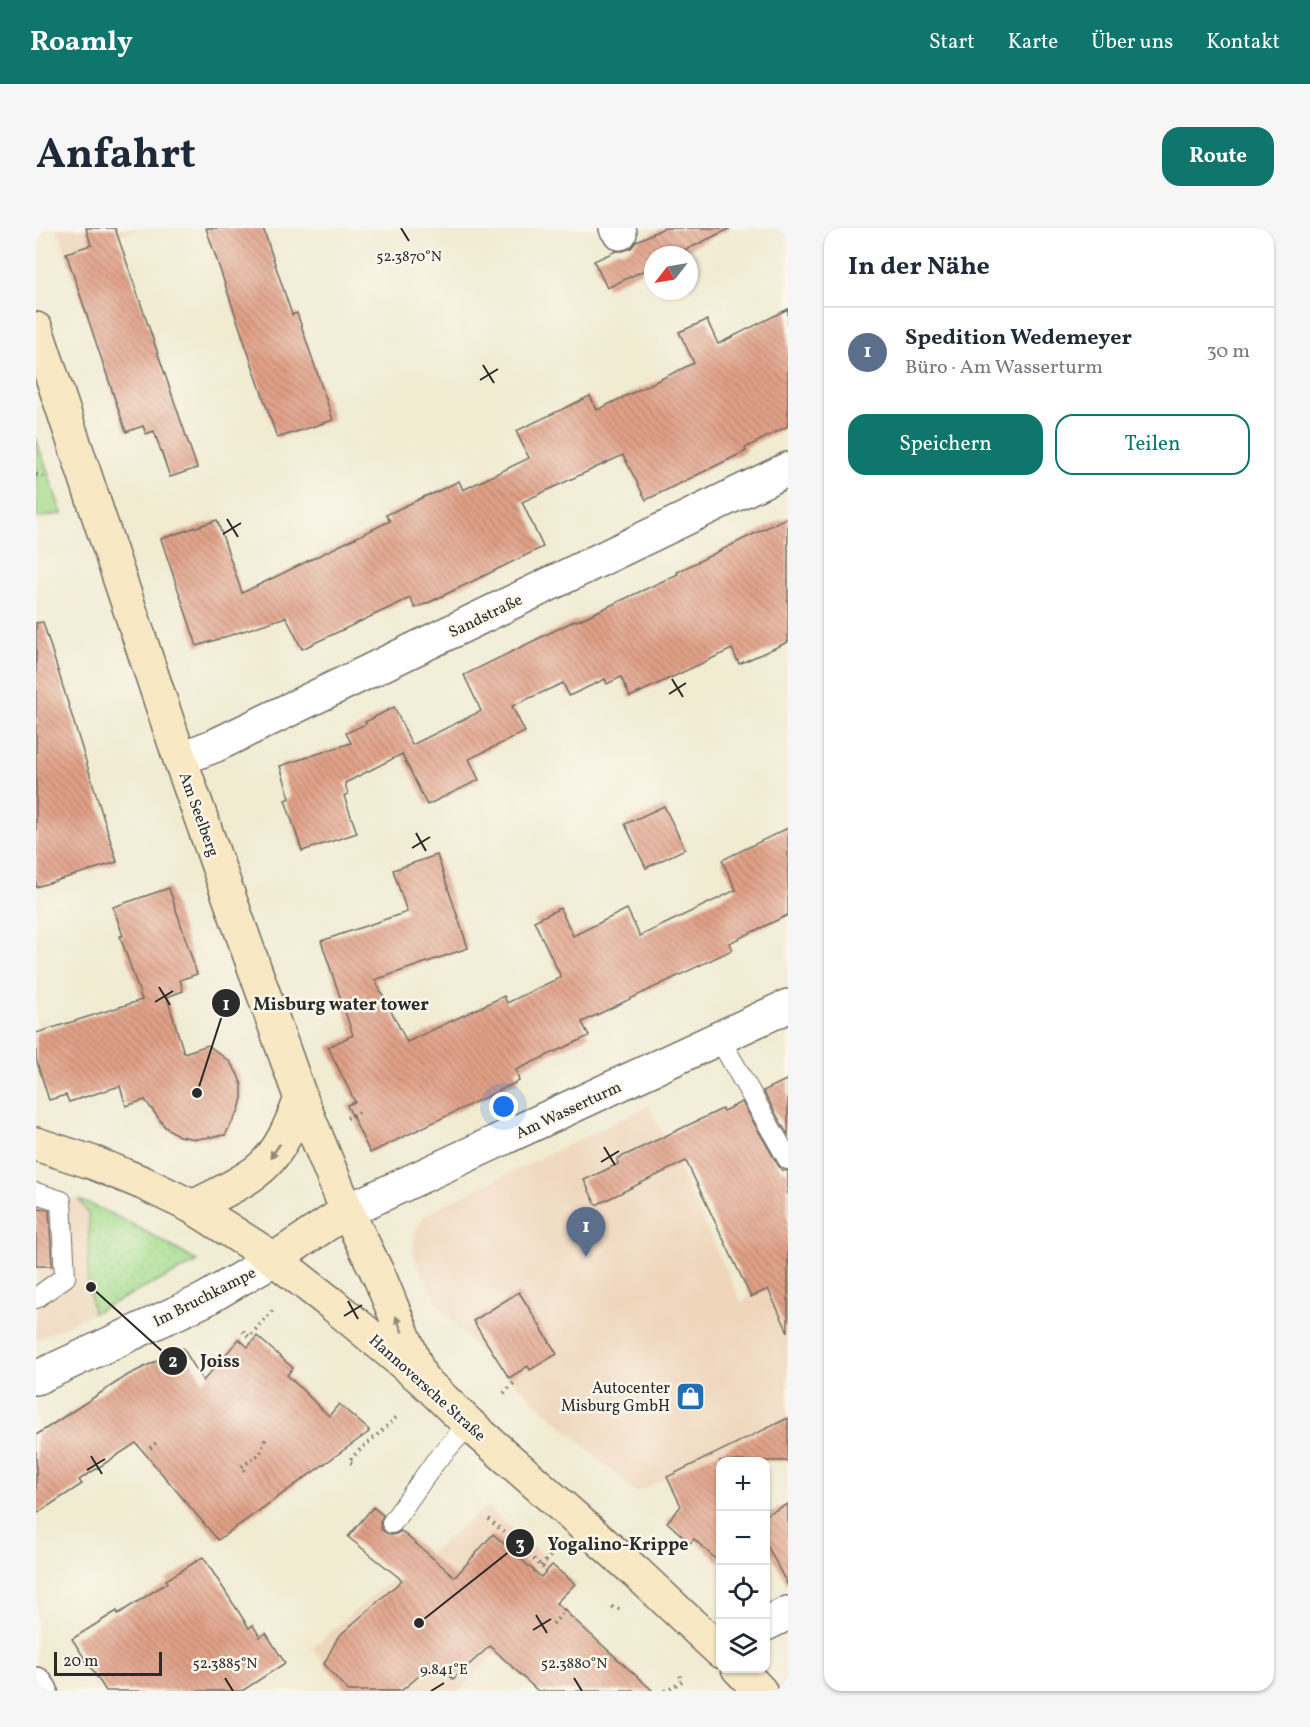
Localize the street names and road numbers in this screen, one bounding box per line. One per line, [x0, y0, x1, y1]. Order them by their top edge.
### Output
street label: Sandstraße [445, 589, 527, 644]
street label: Am Seelberg [173, 769, 224, 860]
street label: Am Wasserturm [512, 1077, 625, 1145]
street label: Im Bruchkampe [150, 1262, 260, 1333]
street label: Hannoversche Straße [363, 1330, 490, 1447]

